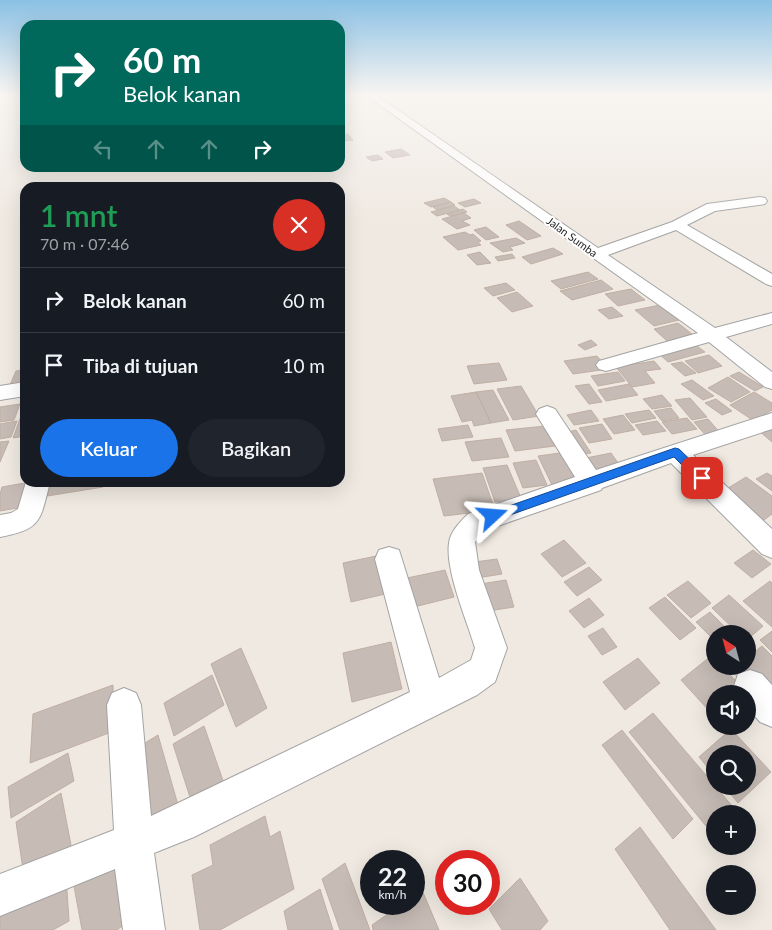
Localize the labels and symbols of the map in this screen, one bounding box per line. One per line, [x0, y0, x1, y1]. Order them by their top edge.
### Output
street label: Jalan Sumba [544, 214, 600, 259]
pin [681, 457, 723, 499]
position arrow [466, 489, 518, 541]
north arrow [706, 625, 756, 675]
speed limit sign: 30 [435, 850, 500, 915]

